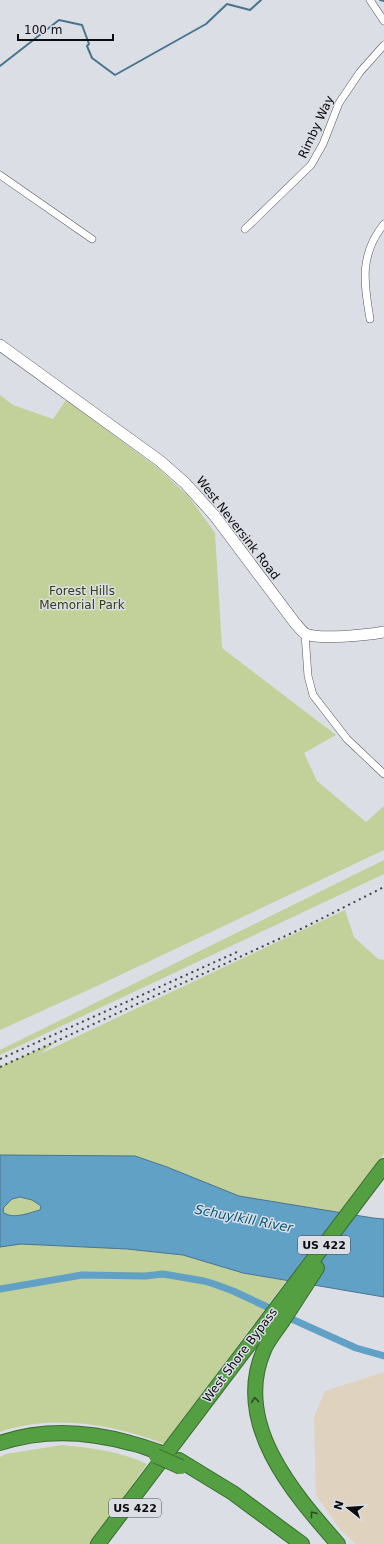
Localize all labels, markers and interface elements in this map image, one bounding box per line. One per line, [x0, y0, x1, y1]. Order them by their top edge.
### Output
scale bar [18, 16, 113, 42]
text: 100 m [24, 23, 62, 37]
street label: Rimby Way [295, 93, 337, 161]
street label: West Neversink Road [193, 474, 283, 582]
park label: Forest Hills Memorial Park [39, 584, 125, 612]
water label: Schuylkill River [194, 1202, 296, 1236]
road number: US 422 [298, 1236, 350, 1254]
street label: West Shore Bypass [200, 1305, 280, 1405]
one-way arrow [251, 1397, 260, 1403]
north arrow [328, 1488, 368, 1528]
road number: US 422 [109, 1499, 161, 1517]
text: N [331, 1499, 346, 1512]
one-way arrow [310, 1512, 317, 1519]

